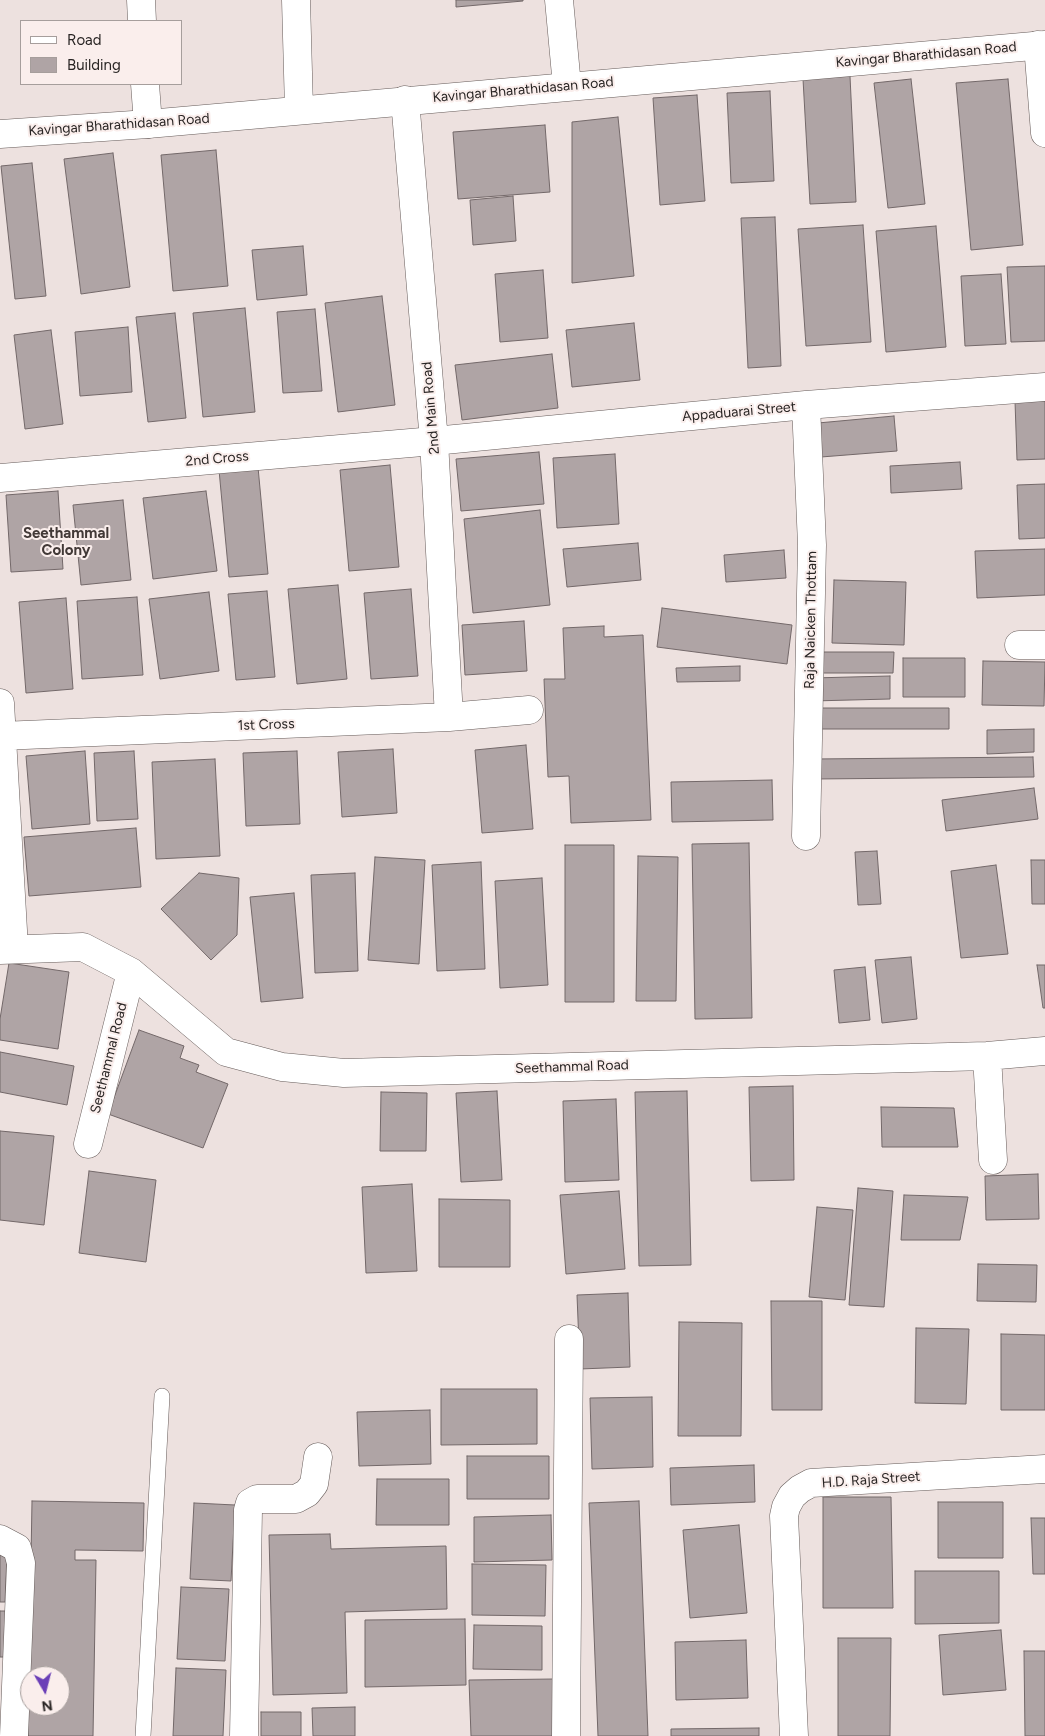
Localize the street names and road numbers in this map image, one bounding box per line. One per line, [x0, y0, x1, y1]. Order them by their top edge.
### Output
street label: Kavingar Bharathidasan Road [835, 39, 1017, 71]
street label: Kavingar Bharathidasan Road [432, 74, 614, 106]
street label: Kavingar Bharathidasan Road [28, 110, 210, 140]
street label: 2nd Main Road [419, 361, 443, 455]
street label: Appaduarai Street [681, 399, 797, 425]
street label: 2nd Cross [185, 448, 249, 470]
street label: Raja Naicken Thottam [801, 551, 821, 689]
street label: 1st Cross [237, 716, 295, 734]
street label: Seethammal Road [87, 1001, 131, 1115]
street label: Seethammal Road [515, 1057, 629, 1077]
street label: H.D. Raja Street [821, 1468, 921, 1492]

